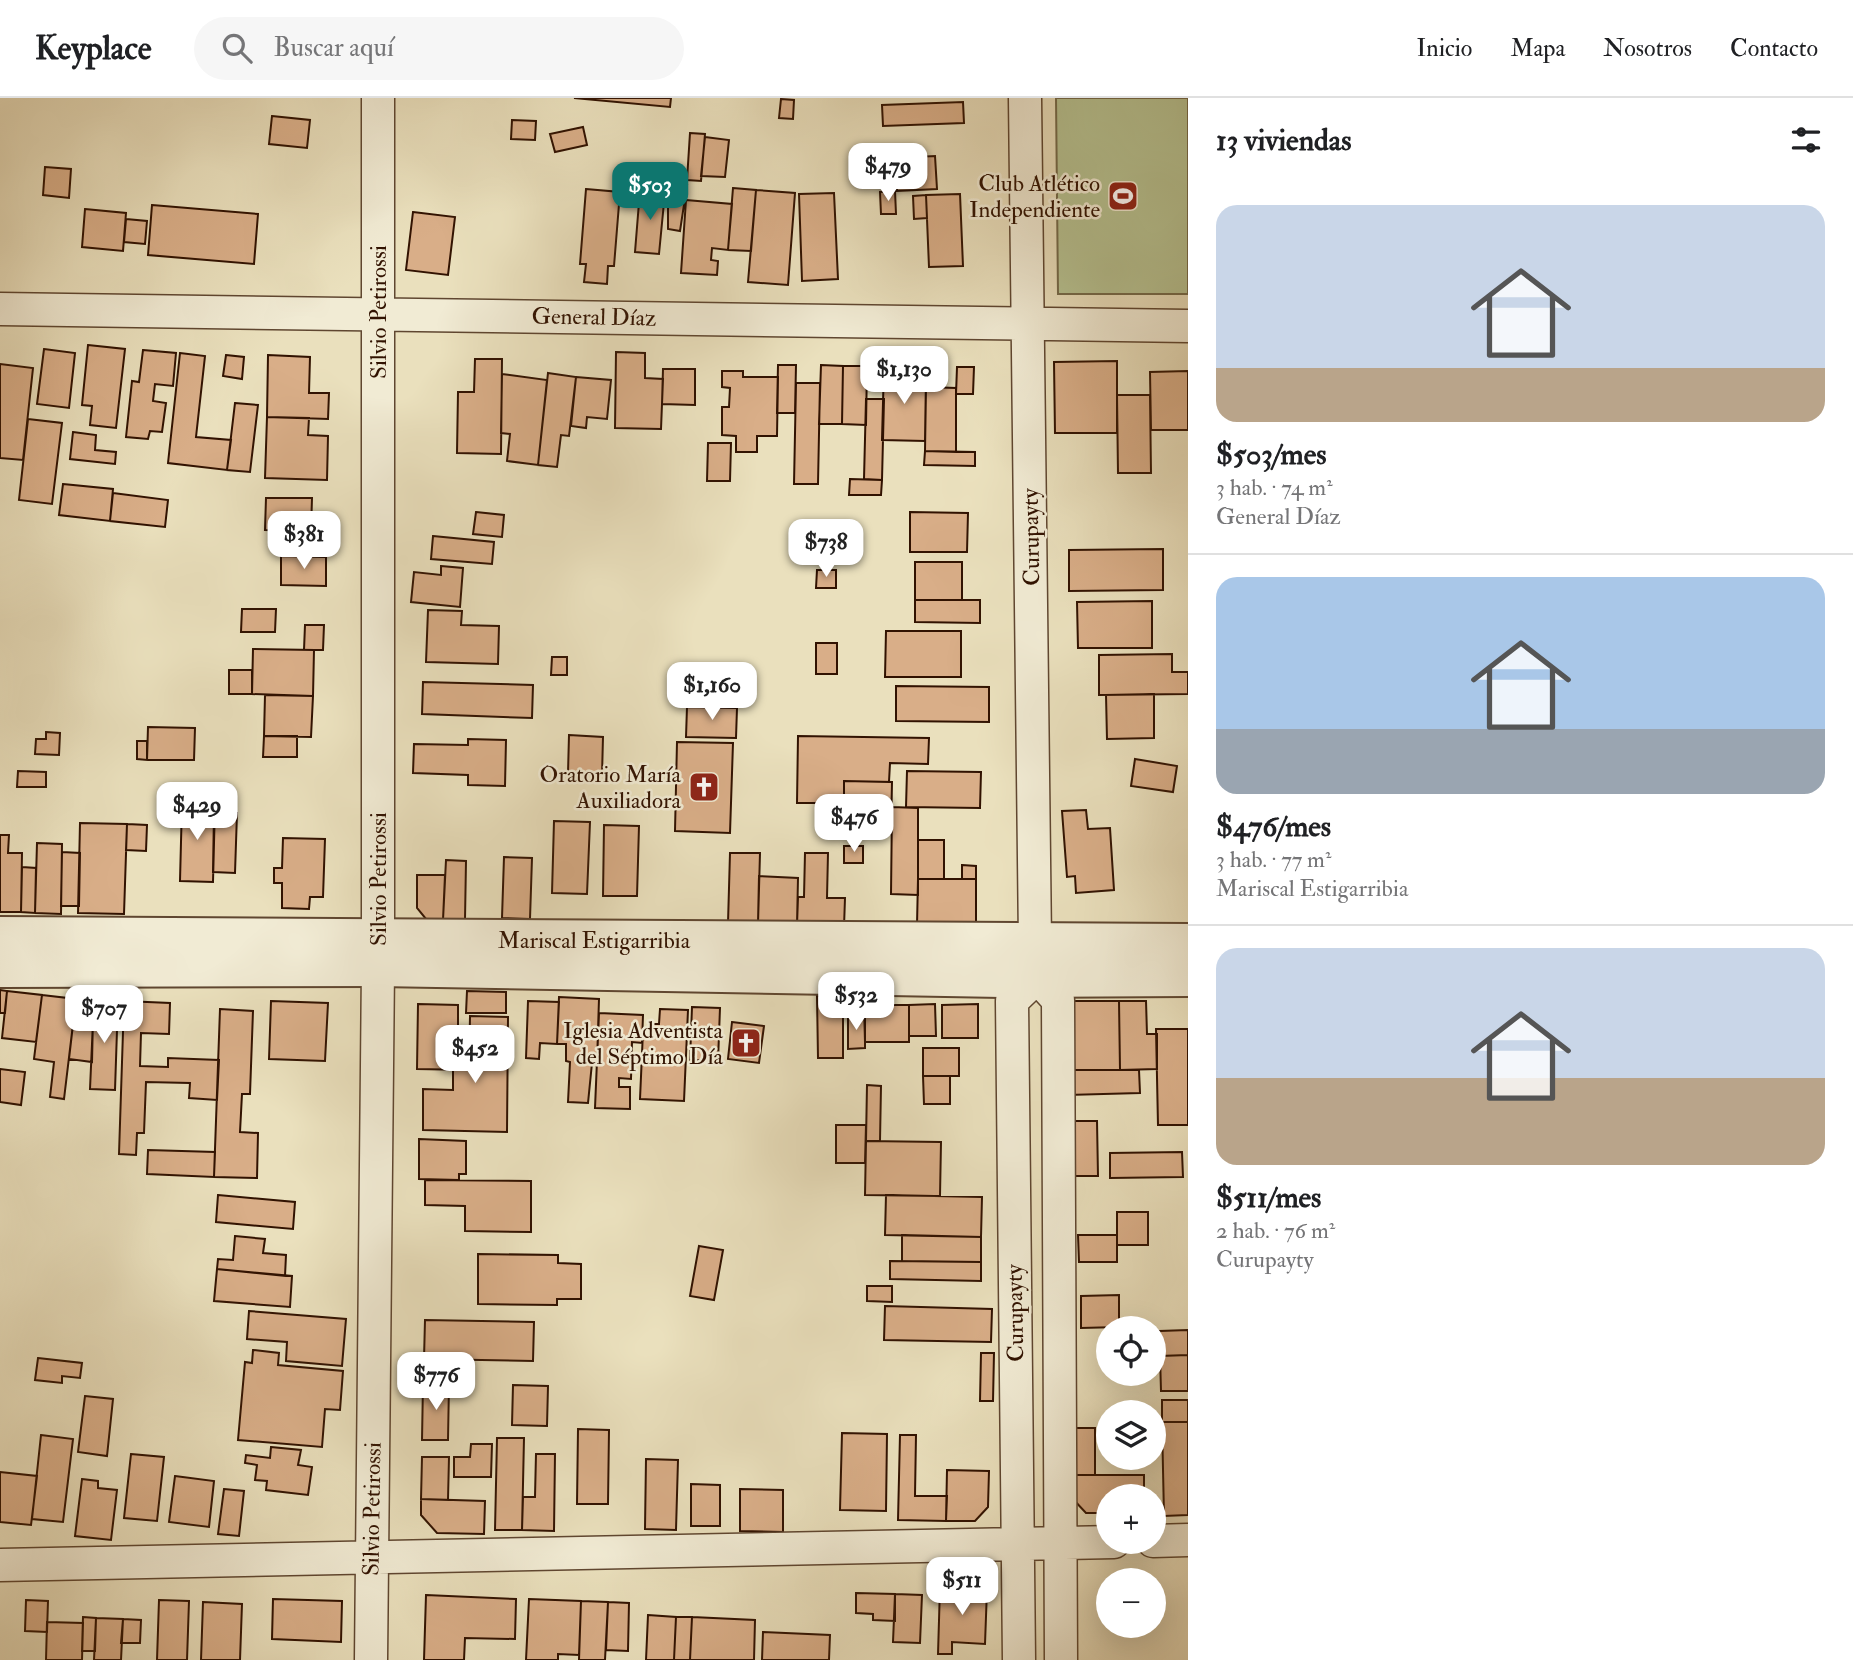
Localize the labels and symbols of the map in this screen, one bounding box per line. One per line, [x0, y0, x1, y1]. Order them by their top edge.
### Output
pin: $479 [847, 144, 929, 203]
pin: $503 [609, 162, 691, 222]
place label: Club Atlético Independiente [969, 169, 1100, 225]
sports icon: Club Atlético Independiente [1106, 179, 1140, 213]
street label: Silvio Petirossi [364, 245, 393, 379]
street label: General Díaz [531, 301, 657, 333]
pin: $1,130 [847, 346, 961, 406]
street label: Curupayty [1016, 487, 1047, 586]
pin: $381 [263, 512, 345, 571]
pin: $738 [785, 519, 867, 579]
pin: $1,160 [655, 662, 769, 722]
place label: Oratorio María Auxiliadora [540, 760, 682, 815]
church icon: Oratorio María Auxiliadora [687, 770, 721, 804]
pin: $429 [156, 782, 238, 842]
pin: $476 [813, 794, 895, 854]
street label: Silvio Petirossi [364, 812, 393, 946]
street label: Mariscal Estigarribia [498, 926, 691, 955]
pin: $532 [815, 972, 897, 1032]
pin: $707 [63, 986, 145, 1045]
place label: Iglesia Adventista del Séptimo Día [563, 1016, 724, 1072]
pin: $452 [434, 1026, 516, 1085]
church icon: Iglesia Adventista del Séptimo Día [729, 1026, 763, 1060]
street label: Curupayty [1000, 1263, 1031, 1362]
pin: $776 [395, 1352, 477, 1412]
street label: Silvio Petirossi [356, 1442, 388, 1576]
pin: $511 [921, 1558, 1003, 1617]

